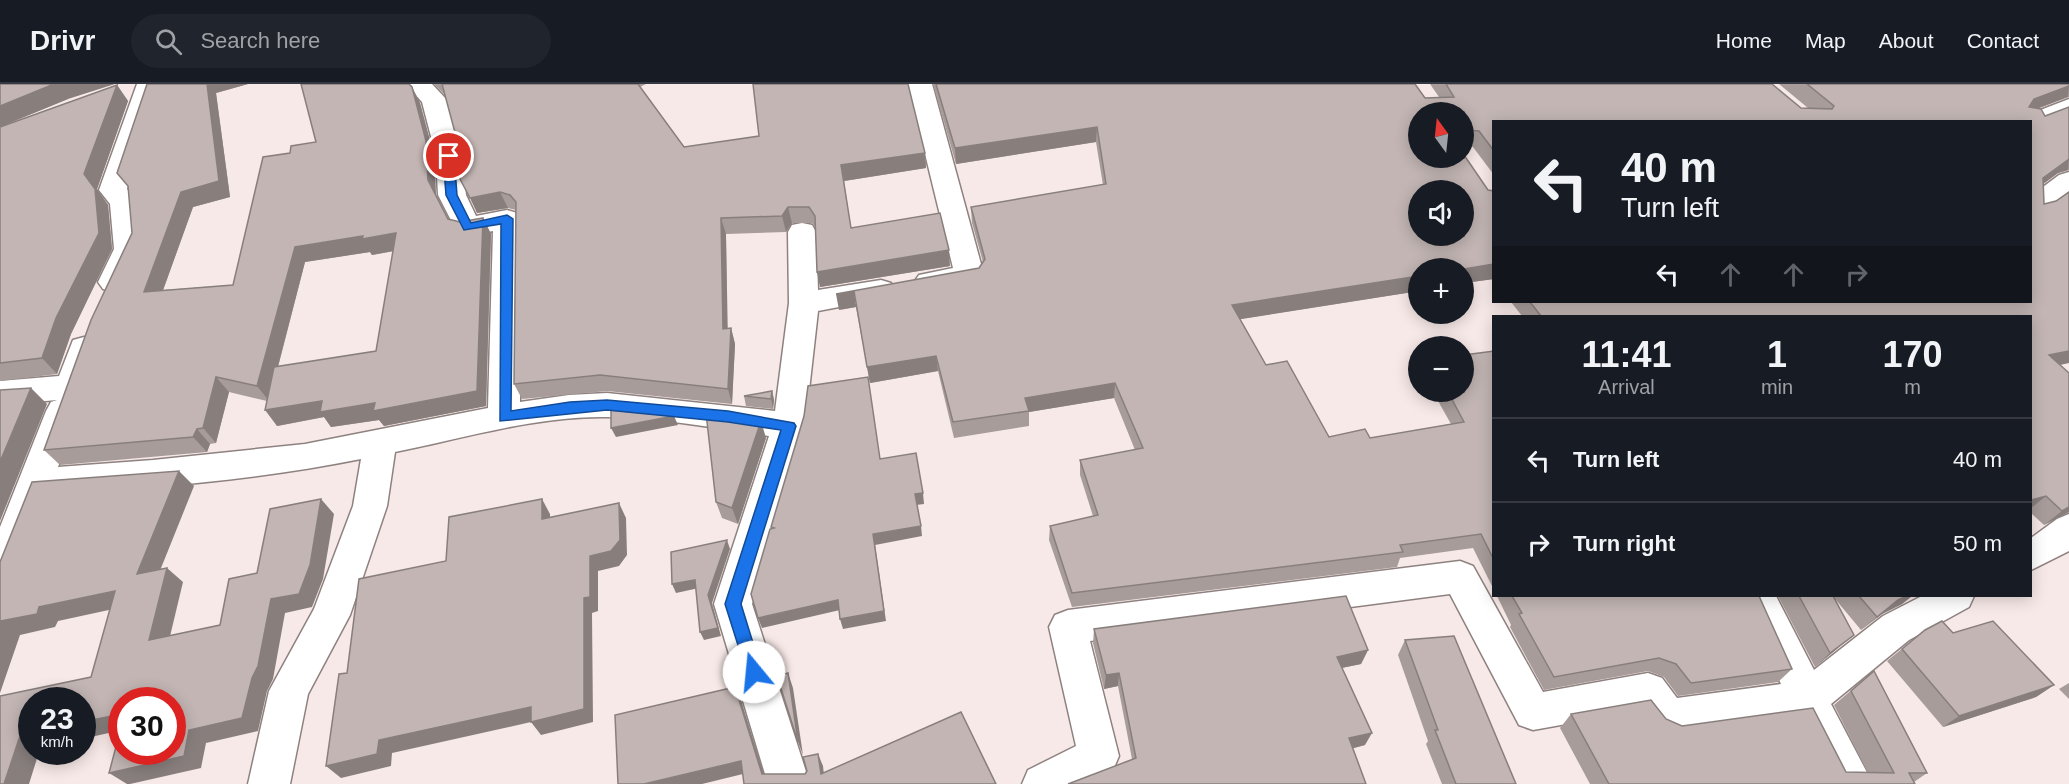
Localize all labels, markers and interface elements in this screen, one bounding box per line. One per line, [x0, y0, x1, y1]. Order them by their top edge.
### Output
search box [131, 14, 551, 68]
text: Drivr [30, 25, 95, 56]
icon: search [152, 25, 185, 58]
text: Search here [200, 28, 320, 53]
text: Home [1716, 29, 1772, 52]
text: Map [1805, 29, 1846, 52]
text: About [1879, 29, 1934, 52]
text: Contact [1967, 29, 2039, 52]
north arrow [1408, 102, 1474, 168]
map controls [1408, 102, 1474, 402]
pin [423, 130, 474, 181]
icon: arrive [432, 139, 465, 172]
icon: left [1522, 144, 1600, 222]
text: 40 m [1621, 144, 1717, 191]
button: sound [1408, 180, 1474, 246]
text: Turn left [1621, 193, 1719, 223]
button: + [1408, 258, 1474, 324]
icon: left [1651, 258, 1684, 291]
icon: ahead [1714, 258, 1747, 291]
icon: ahead [1777, 258, 1810, 291]
icon: right [1840, 258, 1873, 291]
text: 11:41 [1581, 334, 1671, 375]
text: 1 [1767, 334, 1787, 375]
text: 170 [1883, 334, 1943, 375]
button: − [1408, 336, 1474, 402]
text: Arrival [1598, 376, 1655, 398]
text: min [1761, 376, 1793, 398]
text: m [1904, 376, 1921, 398]
icon: left [1522, 444, 1555, 477]
text: Turn left [1573, 447, 1659, 472]
text: 40 m [1953, 447, 2002, 472]
icon: right [1522, 528, 1555, 561]
text: Turn right [1573, 531, 1675, 556]
text: 50 m [1953, 531, 2002, 556]
position arrow [722, 640, 786, 704]
speed limit sign: 30 [108, 687, 186, 765]
text: 23 [40, 702, 74, 735]
text: km/h [41, 733, 73, 750]

